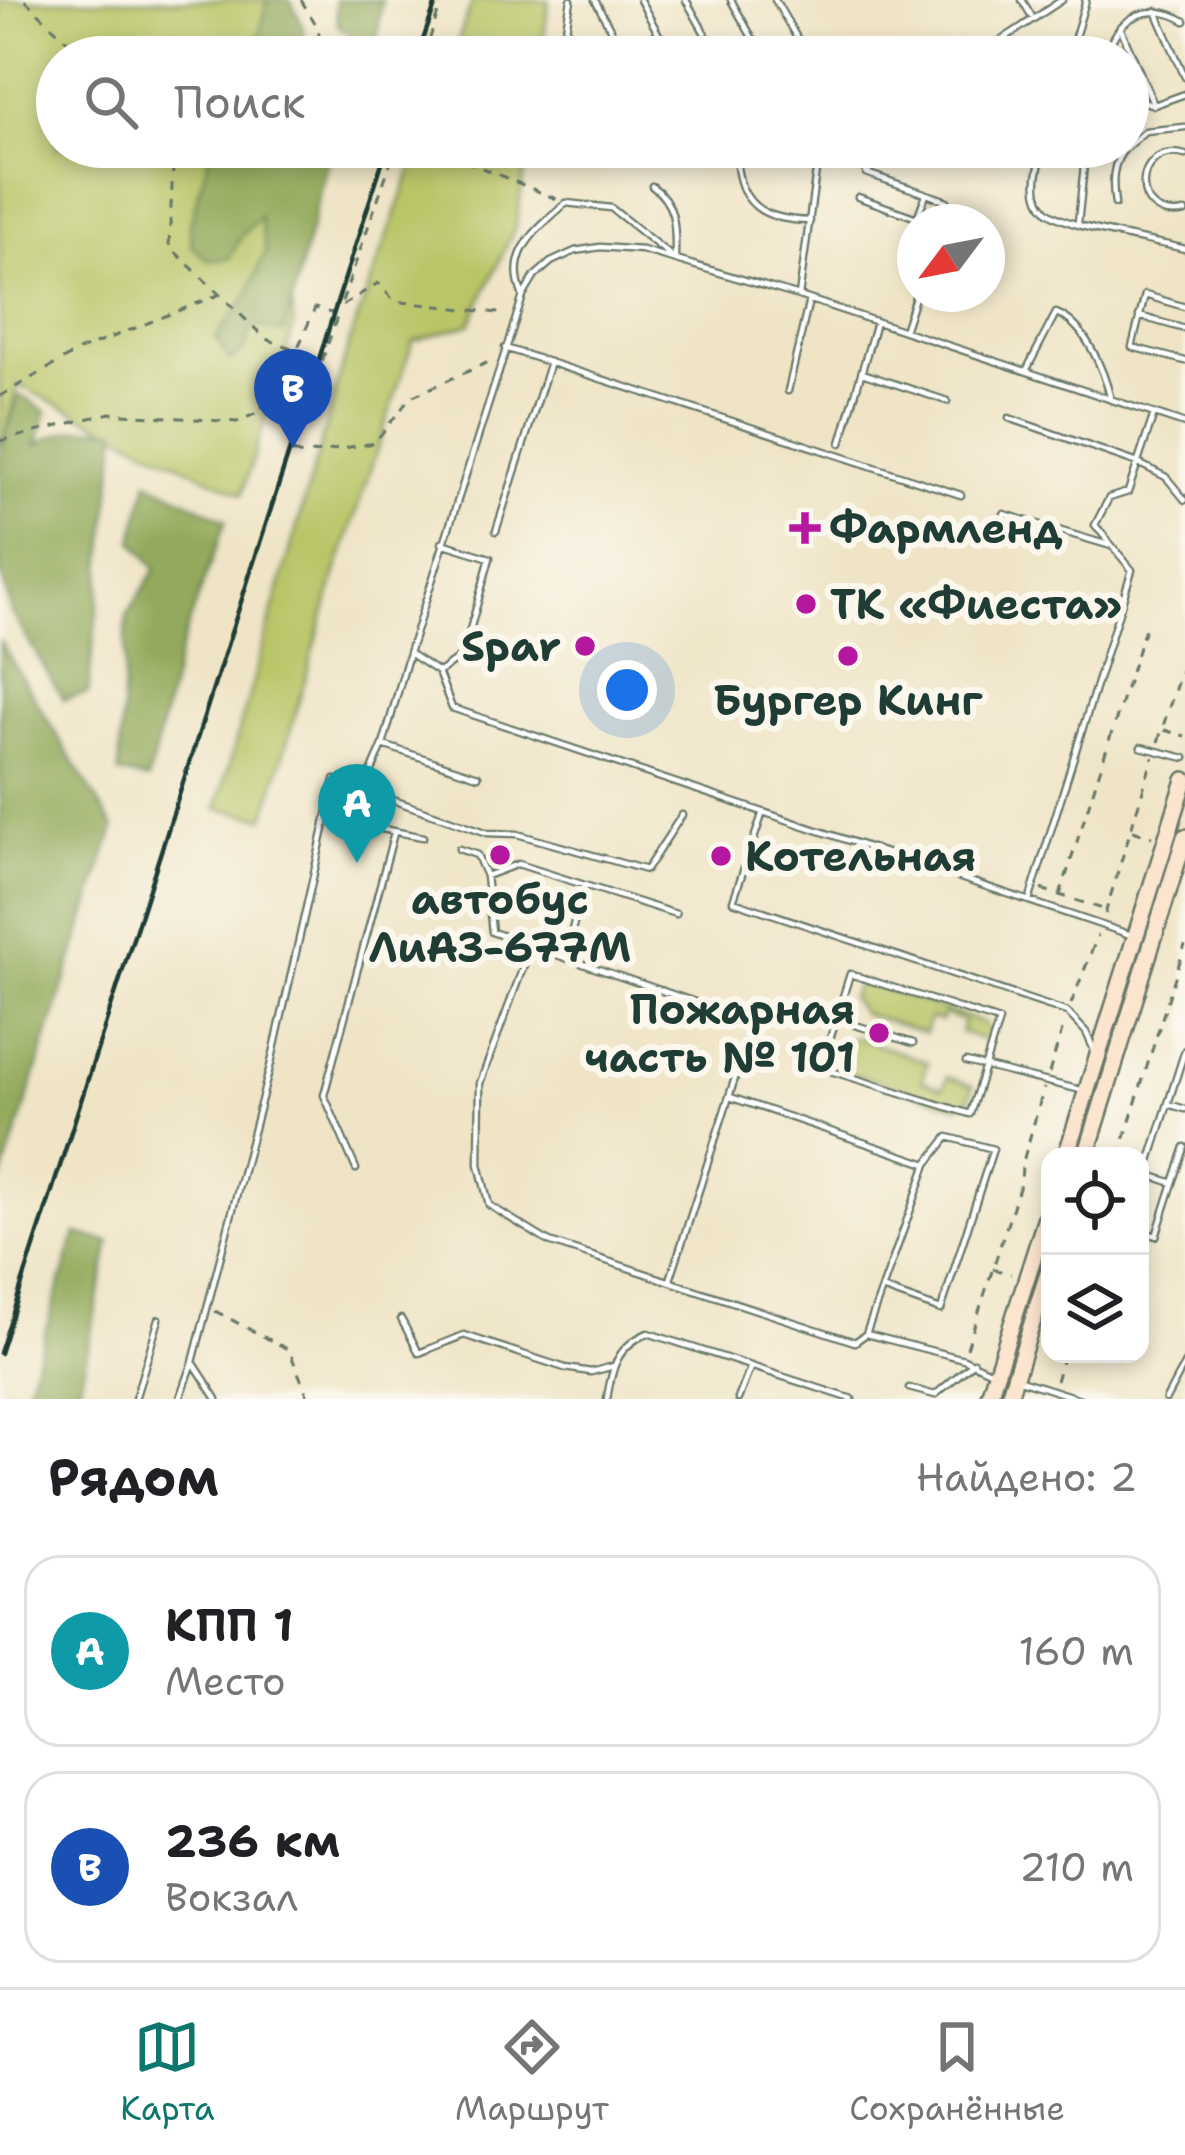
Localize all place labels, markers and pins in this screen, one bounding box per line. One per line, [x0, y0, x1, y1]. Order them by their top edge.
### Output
pin: B [254, 349, 332, 448]
place label: Фармленд [829, 500, 1063, 556]
marker: Фармленд [792, 515, 818, 541]
place label: ТК «Фиеста» [830, 576, 1122, 632]
marker: ТК «Фиеста» [793, 591, 819, 617]
place label: Spar [461, 618, 561, 674]
marker: Spar [572, 633, 598, 659]
marker: Бургер Кинг [835, 643, 861, 669]
place label: Бургер Кинг [714, 672, 983, 728]
pin: A [318, 764, 396, 863]
place label: Котельная [745, 828, 976, 884]
marker: автобус ЛиАЗ-677М [487, 842, 513, 868]
marker: Котельная [708, 843, 734, 869]
place label: автобус ЛиАЗ-677М [368, 871, 632, 975]
place label: Пожарная часть № 101 [584, 981, 855, 1085]
marker: Пожарная часть № 101 [866, 1020, 892, 1046]

